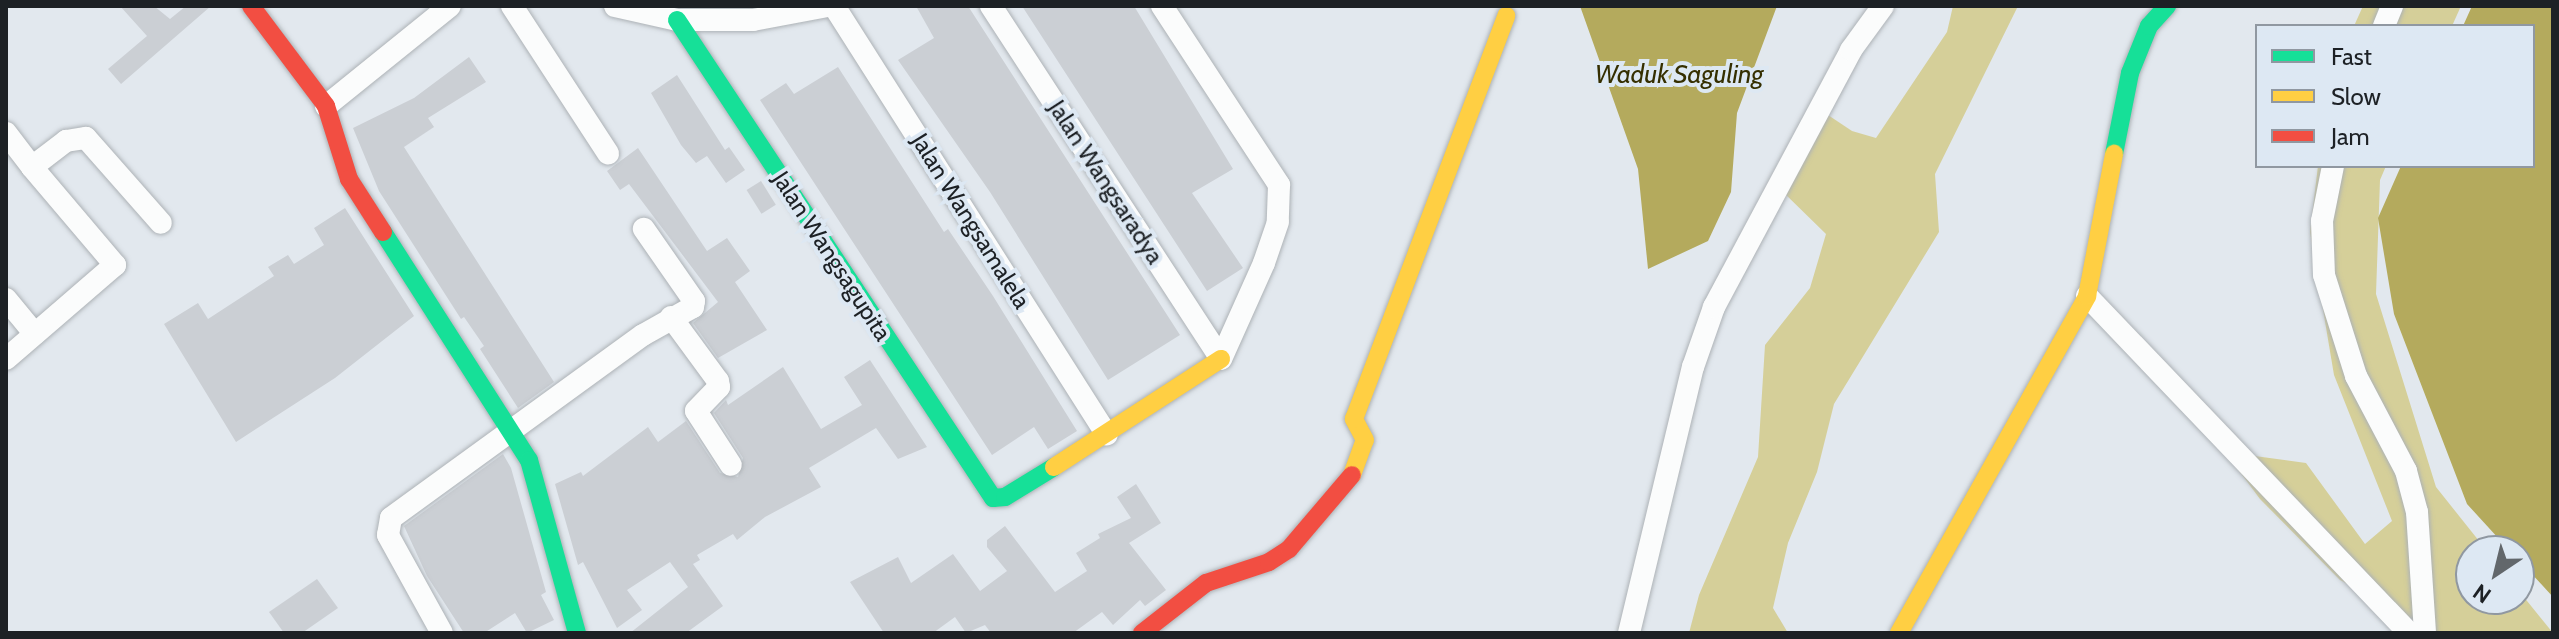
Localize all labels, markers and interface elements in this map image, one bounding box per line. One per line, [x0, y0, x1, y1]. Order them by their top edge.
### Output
legend [2255, 24, 2535, 168]
text: Fast [2331, 42, 2372, 71]
water label: Waduk Saguling [1595, 59, 1763, 91]
text: Slow [2331, 82, 2381, 111]
street label: Jalan Wangsaradya [1042, 95, 1170, 269]
text: Jam [2331, 122, 2369, 151]
street label: Jalan Wangsamalela [906, 128, 1036, 314]
street label: Jalan Wangsagupita [767, 166, 897, 346]
north arrow [2455, 535, 2535, 615]
text: N [2468, 578, 2496, 609]

